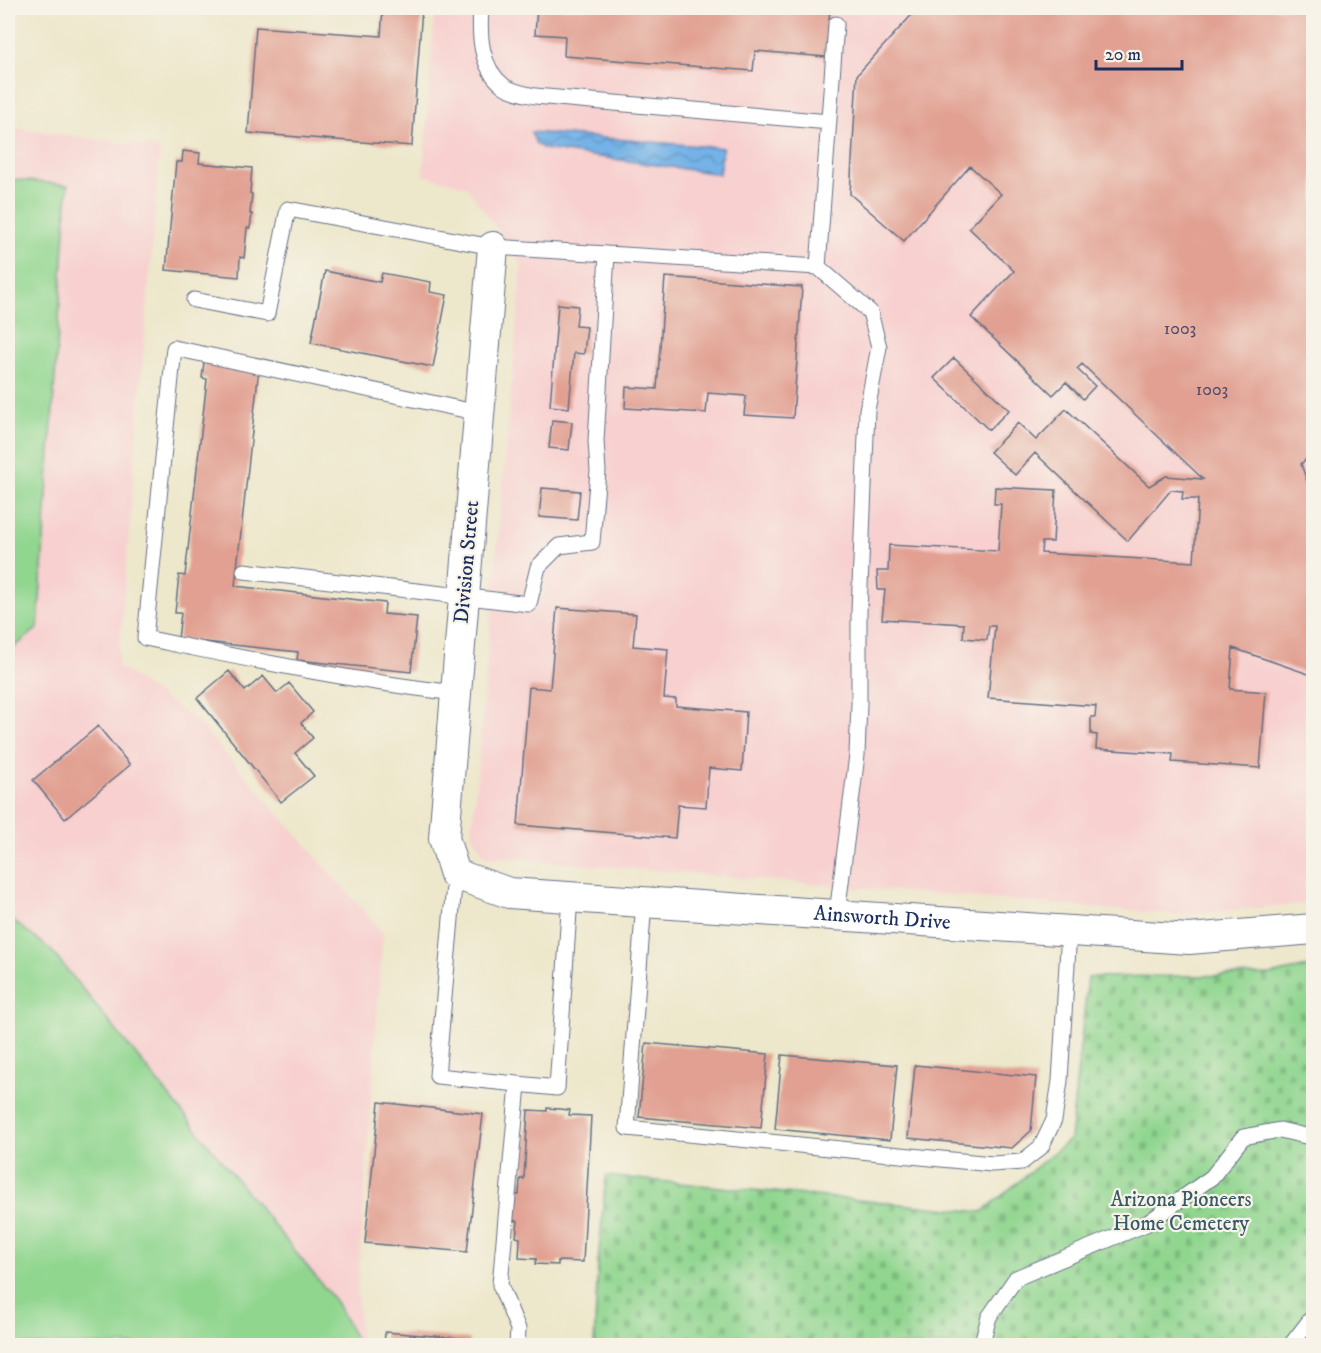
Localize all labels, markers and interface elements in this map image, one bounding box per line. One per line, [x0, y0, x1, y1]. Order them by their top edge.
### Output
scale bar [1096, 33, 1182, 71]
text: 20 m [1105, 44, 1141, 66]
house number: 1003 [1164, 318, 1196, 340]
house number: 1003 [1196, 379, 1228, 401]
street label: Division Street [449, 499, 485, 625]
street label: Ainsworth Drive [813, 901, 952, 936]
park label: Arizona Pioneers Home Cemetery [1110, 1187, 1252, 1237]

